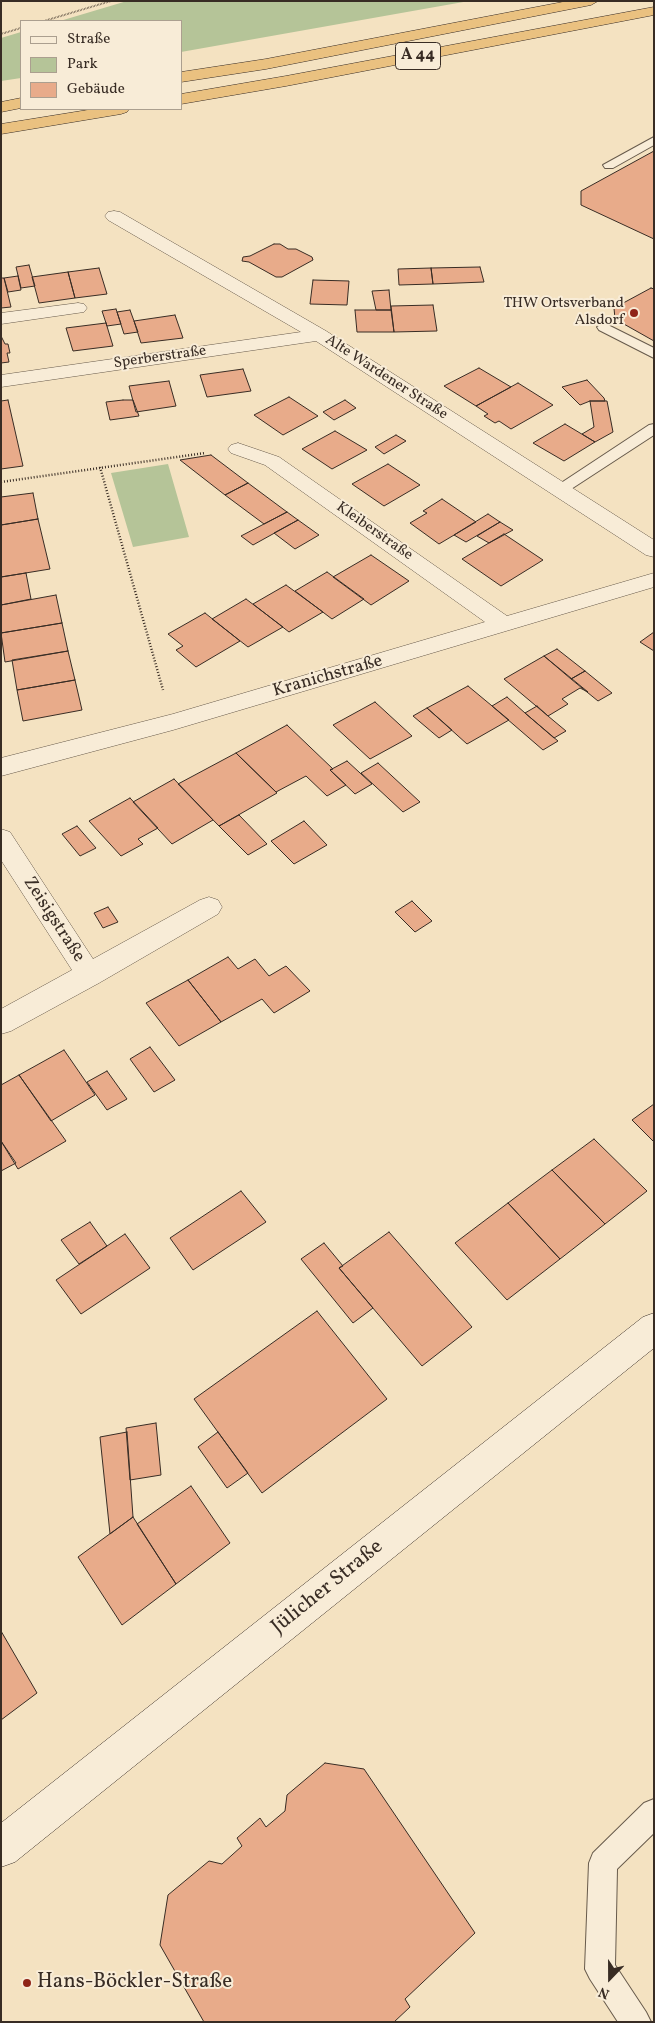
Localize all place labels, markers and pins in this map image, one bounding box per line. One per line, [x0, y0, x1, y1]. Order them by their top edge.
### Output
place label: THW Ortsverband Alsdorf [503, 295, 624, 330]
marker: THW Ortsverband Alsdorf [628, 307, 640, 319]
place label: Hans-Böckler-Straße [37, 1970, 232, 1996]
marker: Hans-Böckler-Straße [21, 1977, 33, 1989]

